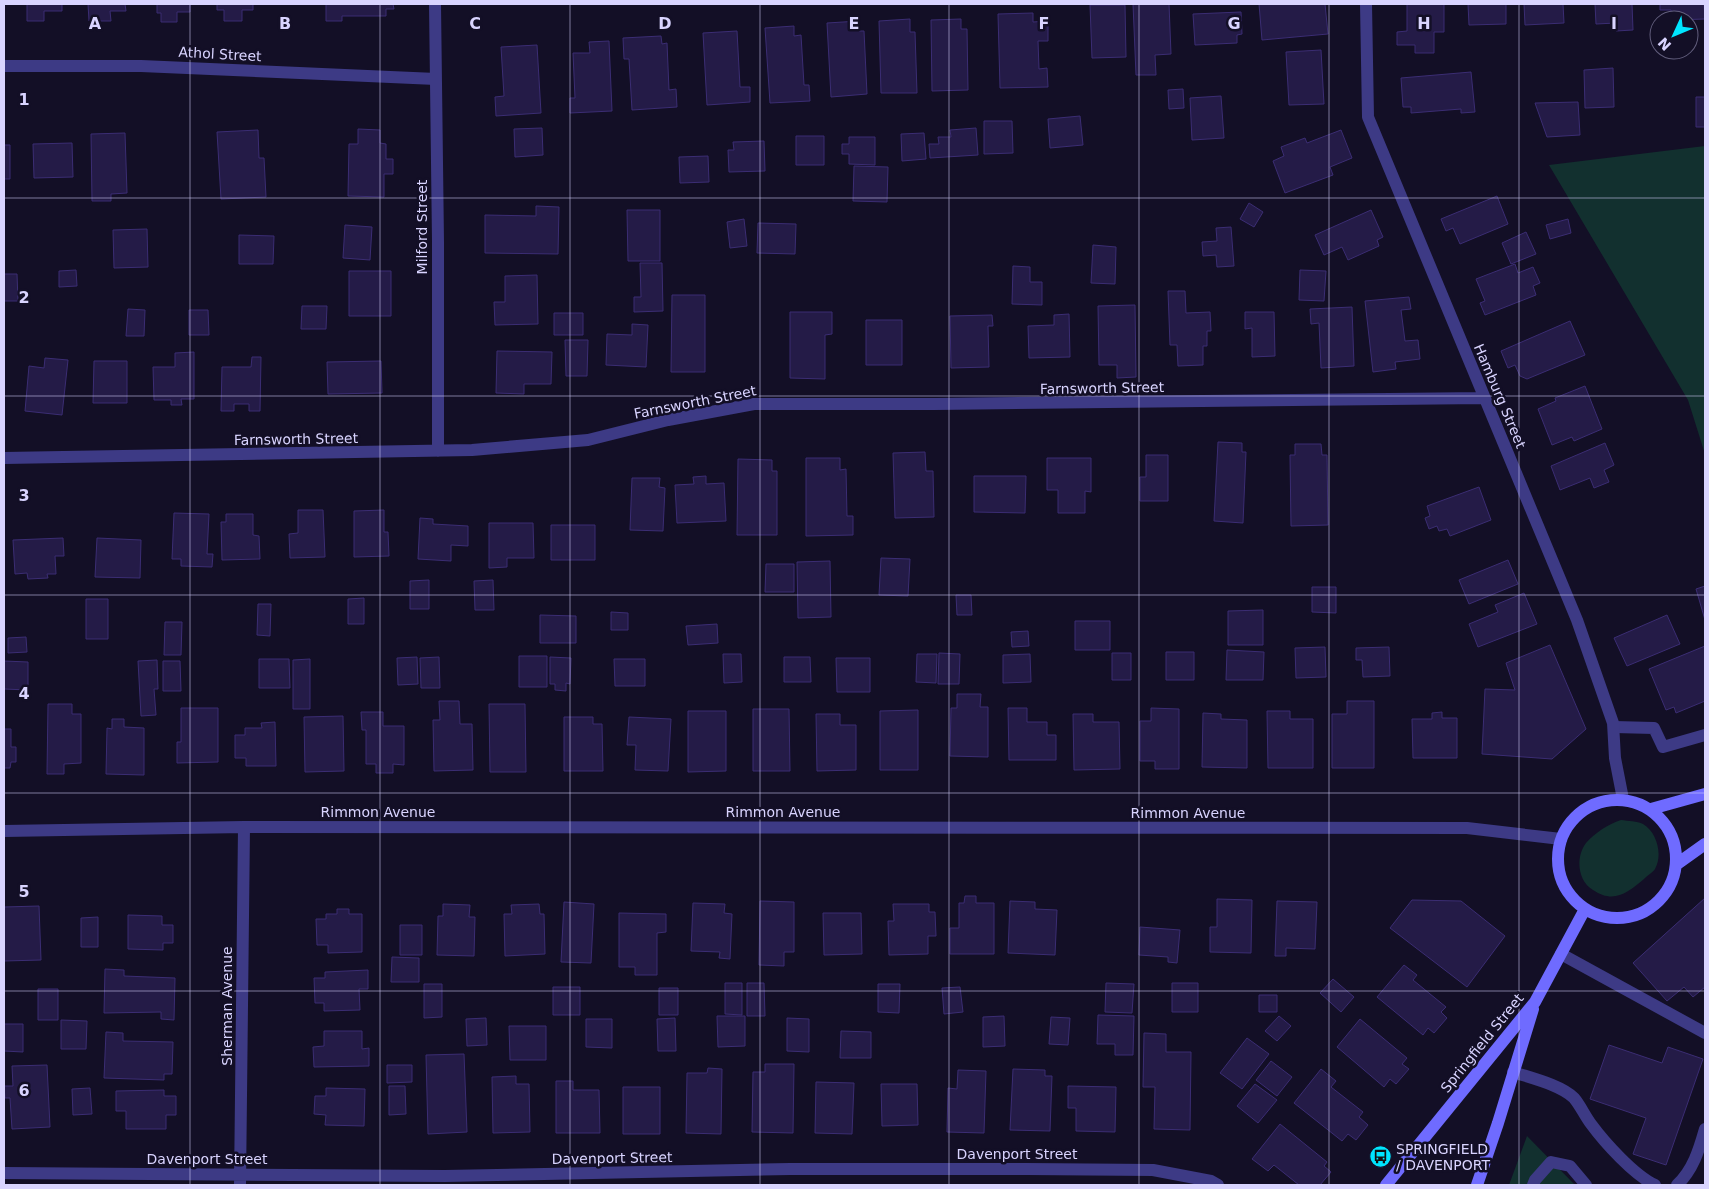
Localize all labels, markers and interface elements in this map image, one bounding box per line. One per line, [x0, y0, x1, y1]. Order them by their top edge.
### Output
north arrow [1649, 10, 1699, 60]
text: A [89, 14, 102, 33]
text: B [279, 14, 291, 33]
text: C [469, 14, 481, 33]
text: D [658, 14, 672, 33]
text: E [849, 14, 859, 33]
text: F [1039, 14, 1049, 33]
text: G [1227, 14, 1241, 33]
text: H [1417, 14, 1431, 33]
text: I [1611, 14, 1617, 33]
text: N [1655, 34, 1674, 54]
street label: Athol Street [178, 44, 262, 64]
text: 1 [18, 90, 30, 109]
street label: Milford Street [414, 179, 430, 274]
text: 2 [18, 288, 30, 307]
street label: Hamburg Street [1471, 341, 1529, 451]
street label: Farnsworth Street [1040, 379, 1165, 397]
street label: Farnsworth Street [633, 382, 758, 422]
street label: Farnsworth Street [234, 430, 359, 448]
text: 3 [18, 486, 30, 505]
text: 4 [18, 684, 30, 703]
street label: Rimmon Avenue [321, 804, 435, 820]
street label: Rimmon Avenue [726, 804, 840, 820]
street label: Rimmon Avenue [1131, 805, 1245, 821]
text: 5 [18, 882, 30, 901]
street label: Sherman Avenue [219, 946, 235, 1066]
street label: Springfield Street [1437, 990, 1527, 1096]
text: 6 [18, 1081, 30, 1100]
place label: SPRINGFIELD / DAVENPORT [1396, 1141, 1490, 1173]
bus stop icon: SPRINGFIELD / DAVENPORT [1368, 1145, 1392, 1169]
street label: Davenport Street [957, 1146, 1078, 1162]
street label: Davenport Street [551, 1149, 673, 1167]
street label: Davenport Street [147, 1151, 268, 1167]

